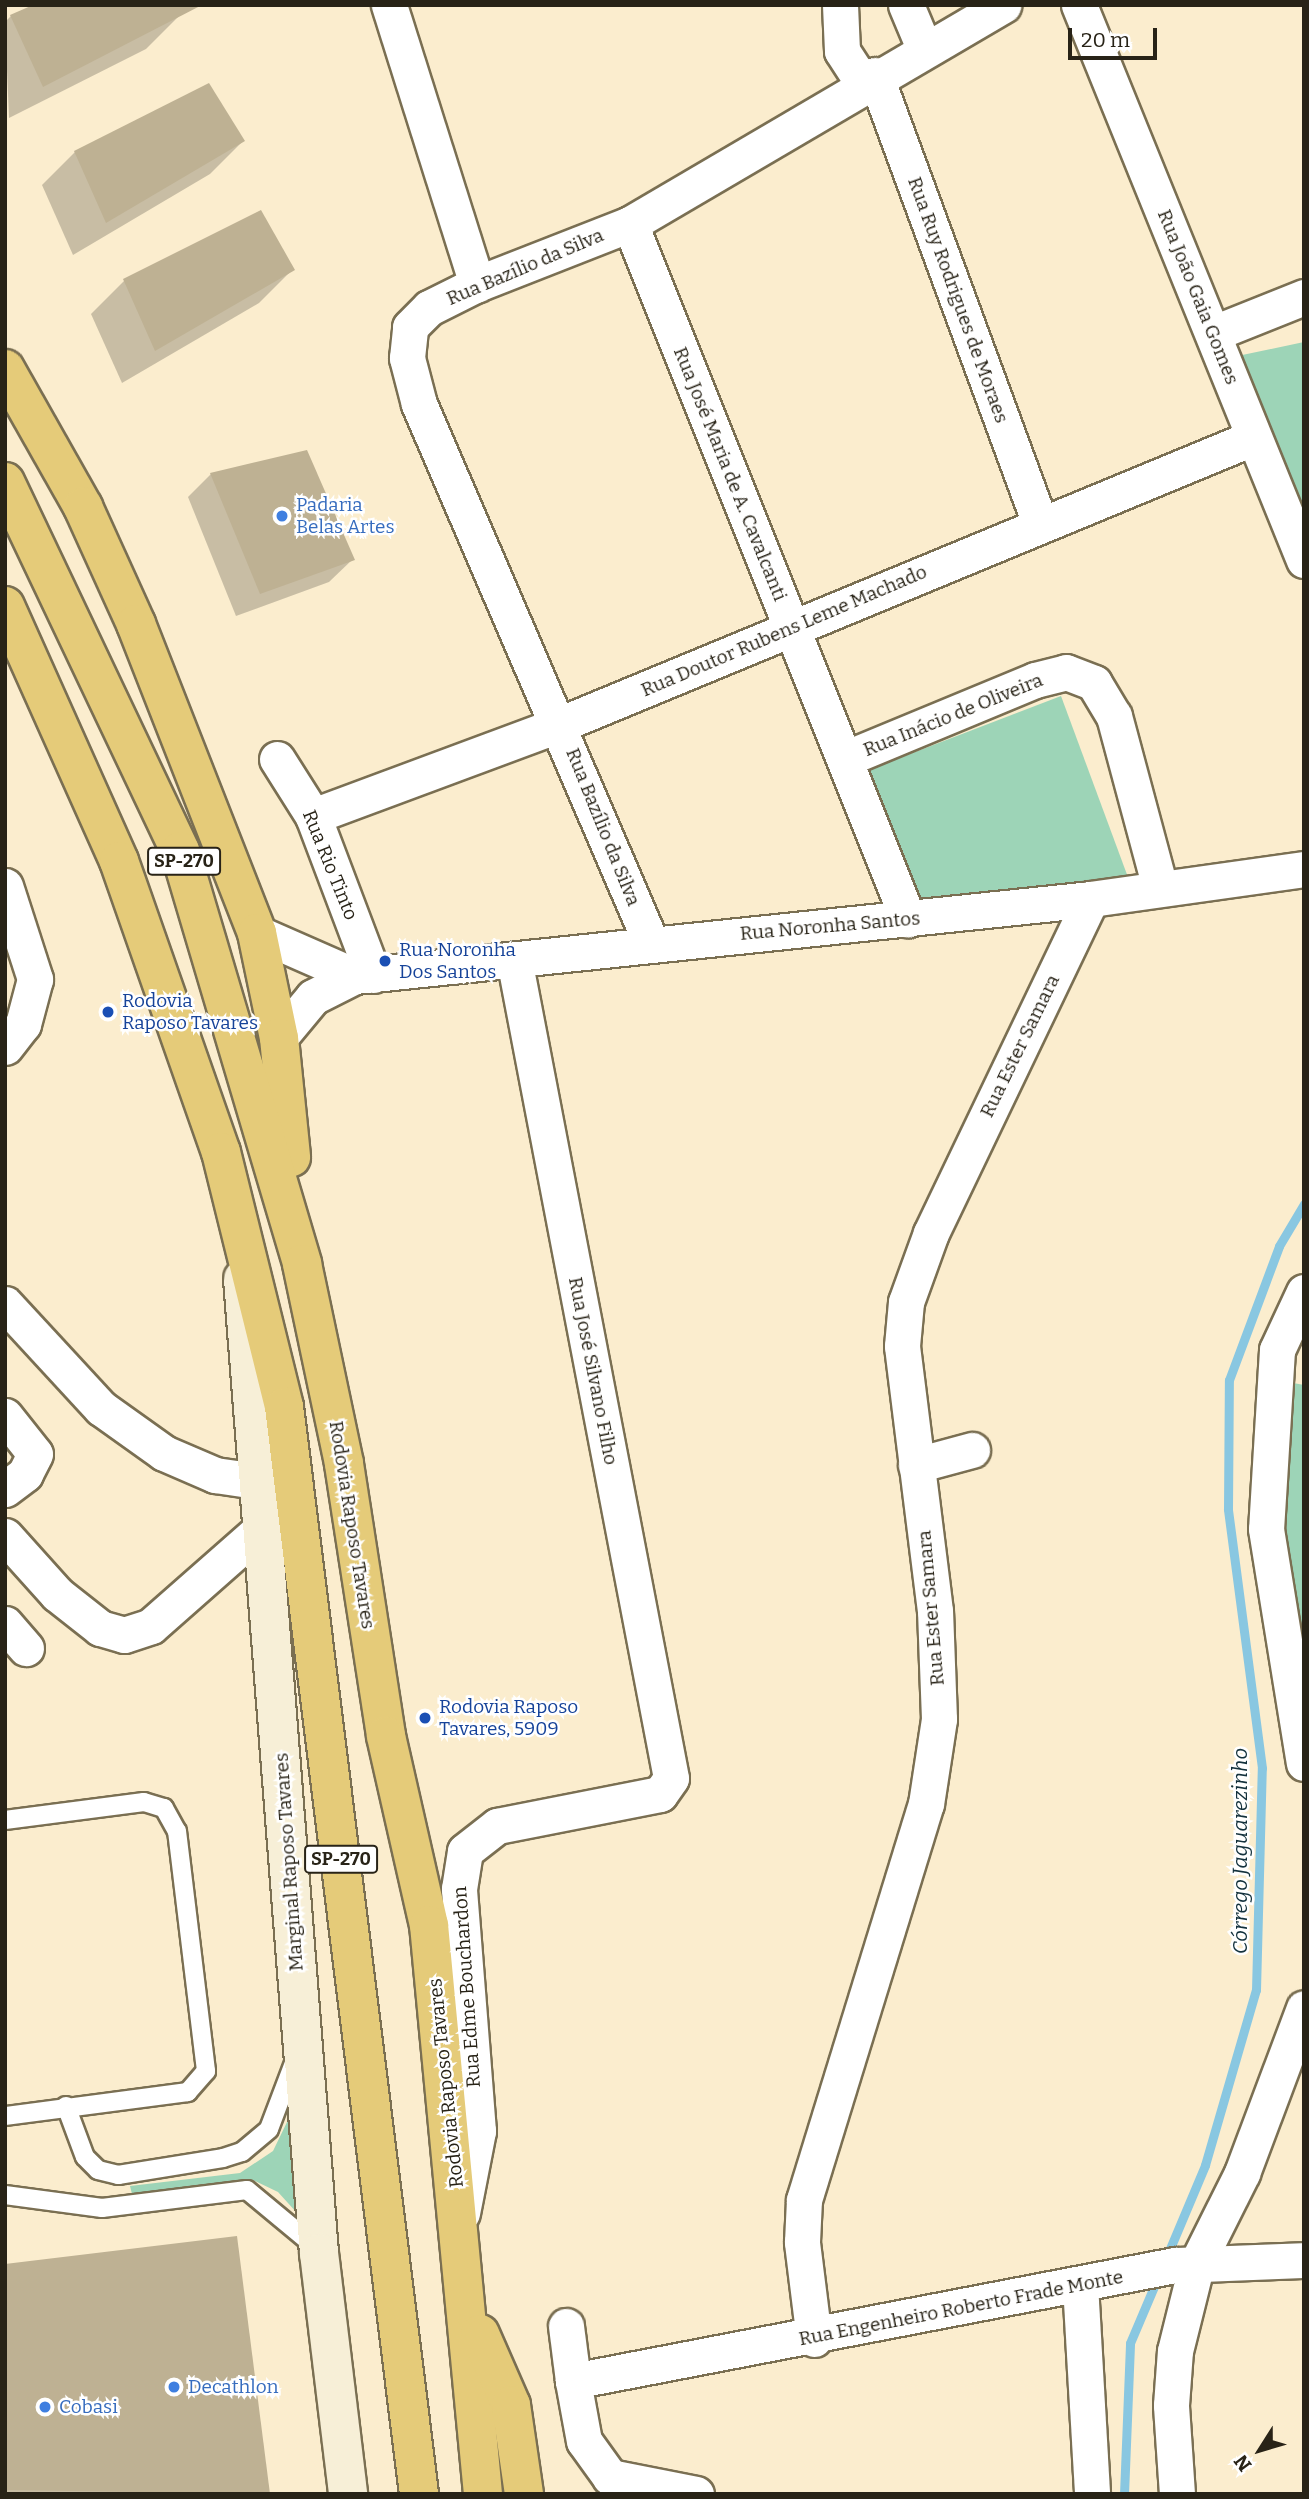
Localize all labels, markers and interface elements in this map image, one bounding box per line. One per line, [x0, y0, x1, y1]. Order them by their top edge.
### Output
scale bar [1071, 14, 1160, 58]
text: 20 m [1081, 27, 1130, 53]
street label: Rua Ruy Rodrigues de Moraes [903, 174, 1013, 426]
street label: Rua João Gaia Gomes [1152, 206, 1244, 388]
street label: Rua Bazílio da Silva [443, 224, 607, 310]
street label: Rua José Maria de A. Cavalcanti [669, 344, 791, 604]
place label: Padaria Belas Artes [296, 494, 395, 538]
marker: Padaria Belas Artes [274, 508, 290, 524]
street label: Rua Doutor Rubens Leme Machado [638, 560, 930, 702]
street label: Rua Inácio de Oliveira [860, 669, 1046, 761]
street label: Rua Bazílio da Silva [561, 745, 645, 909]
street label: Rua Rio Tinto [298, 807, 362, 923]
road number: SP-270 [146, 846, 222, 876]
street label: Rua Noronha Santos [739, 907, 921, 945]
place label: Rua Noronha Dos Santos [399, 939, 516, 983]
marker: Rua Noronha Dos Santos [377, 953, 393, 969]
street label: Rua Ester Samara [976, 971, 1064, 1121]
place label: Rodovia Raposo Tavares [122, 990, 258, 1034]
marker: Rodovia Raposo Tavares [100, 1004, 116, 1020]
street label: Rua José Silvano Filho [564, 1275, 622, 1467]
street label: Rodovia Raposo Tavares [324, 1419, 380, 1631]
street label: Rua Ester Samara [913, 1529, 949, 1687]
place label: Rodovia Raposo Tavares, 5909 [439, 1696, 578, 1740]
marker: Rodovia Raposo Tavares, 5909 [417, 1710, 433, 1726]
water label: Córrego Jaguarezinho [1227, 1748, 1253, 1954]
street label: Marginal Raposo Tavares [270, 1752, 308, 1972]
road number: SP-270 [302, 1844, 380, 1873]
street label: Rua Edme Bouchardon [449, 1886, 485, 2088]
street label: Rodovia Raposo Tavares [424, 1977, 468, 2189]
street label: Rua Engenheiro Roberto Frade Monte [797, 2265, 1125, 2351]
place label: Decathlon [188, 2376, 279, 2398]
marker: Decathlon [166, 2379, 182, 2395]
place label: Cobasi [59, 2396, 118, 2418]
marker: Cobasi [37, 2399, 53, 2415]
north arrow [1225, 2415, 1295, 2485]
text: N [1229, 2450, 1256, 2476]

